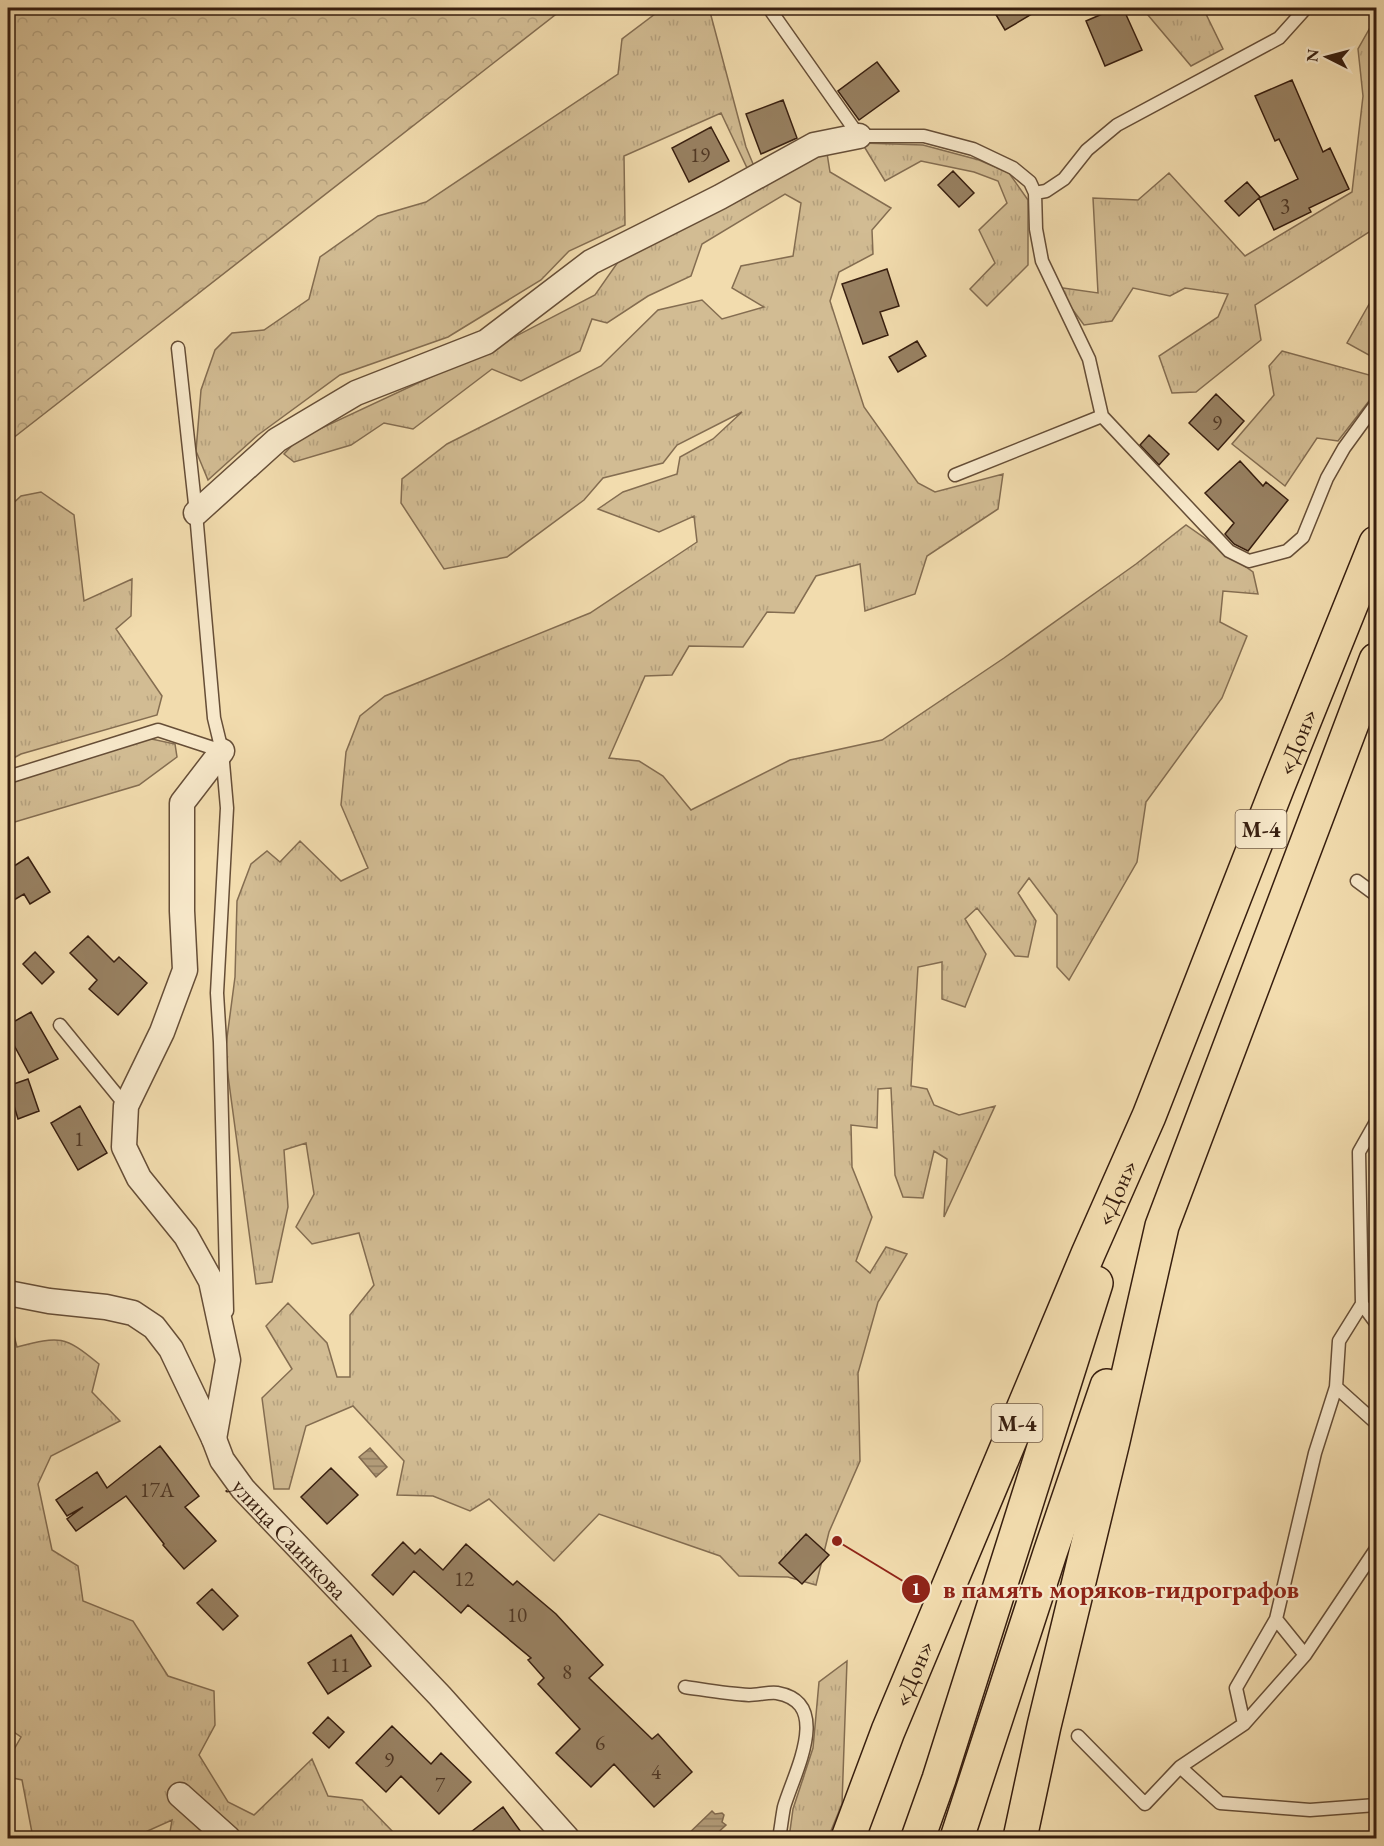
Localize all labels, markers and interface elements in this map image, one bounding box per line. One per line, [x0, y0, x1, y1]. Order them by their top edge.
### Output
north arrow [1297, 27, 1357, 87]
text: N [1301, 48, 1324, 63]
house number: 19 [690, 141, 710, 168]
house number: 3 [1280, 192, 1290, 219]
house number: 9 [1212, 409, 1222, 436]
street label: «Дон» [1269, 703, 1324, 779]
road number: М-4 [1236, 810, 1286, 848]
house number: 1 [74, 1125, 84, 1152]
street label: «Дон» [1087, 1154, 1144, 1230]
road number: М-4 [992, 1404, 1042, 1442]
street label: улица Саинкова [225, 1472, 355, 1606]
house number: 17А [140, 1476, 175, 1503]
house number: 12 [454, 1565, 474, 1592]
callout: в память моряков-гидрографов [901, 1567, 1311, 1611]
text: в память моряков-гидрографов [943, 1572, 1299, 1606]
text: 1 [911, 1577, 921, 1600]
house number: 10 [507, 1601, 527, 1628]
street label: «Дон» [884, 1635, 940, 1711]
house number: 11 [330, 1651, 350, 1678]
house number: 8 [562, 1658, 572, 1685]
house number: 6 [595, 1729, 605, 1756]
house number: 9 [384, 1746, 394, 1773]
house number: 4 [651, 1758, 662, 1785]
house number: 7 [435, 1771, 446, 1798]

